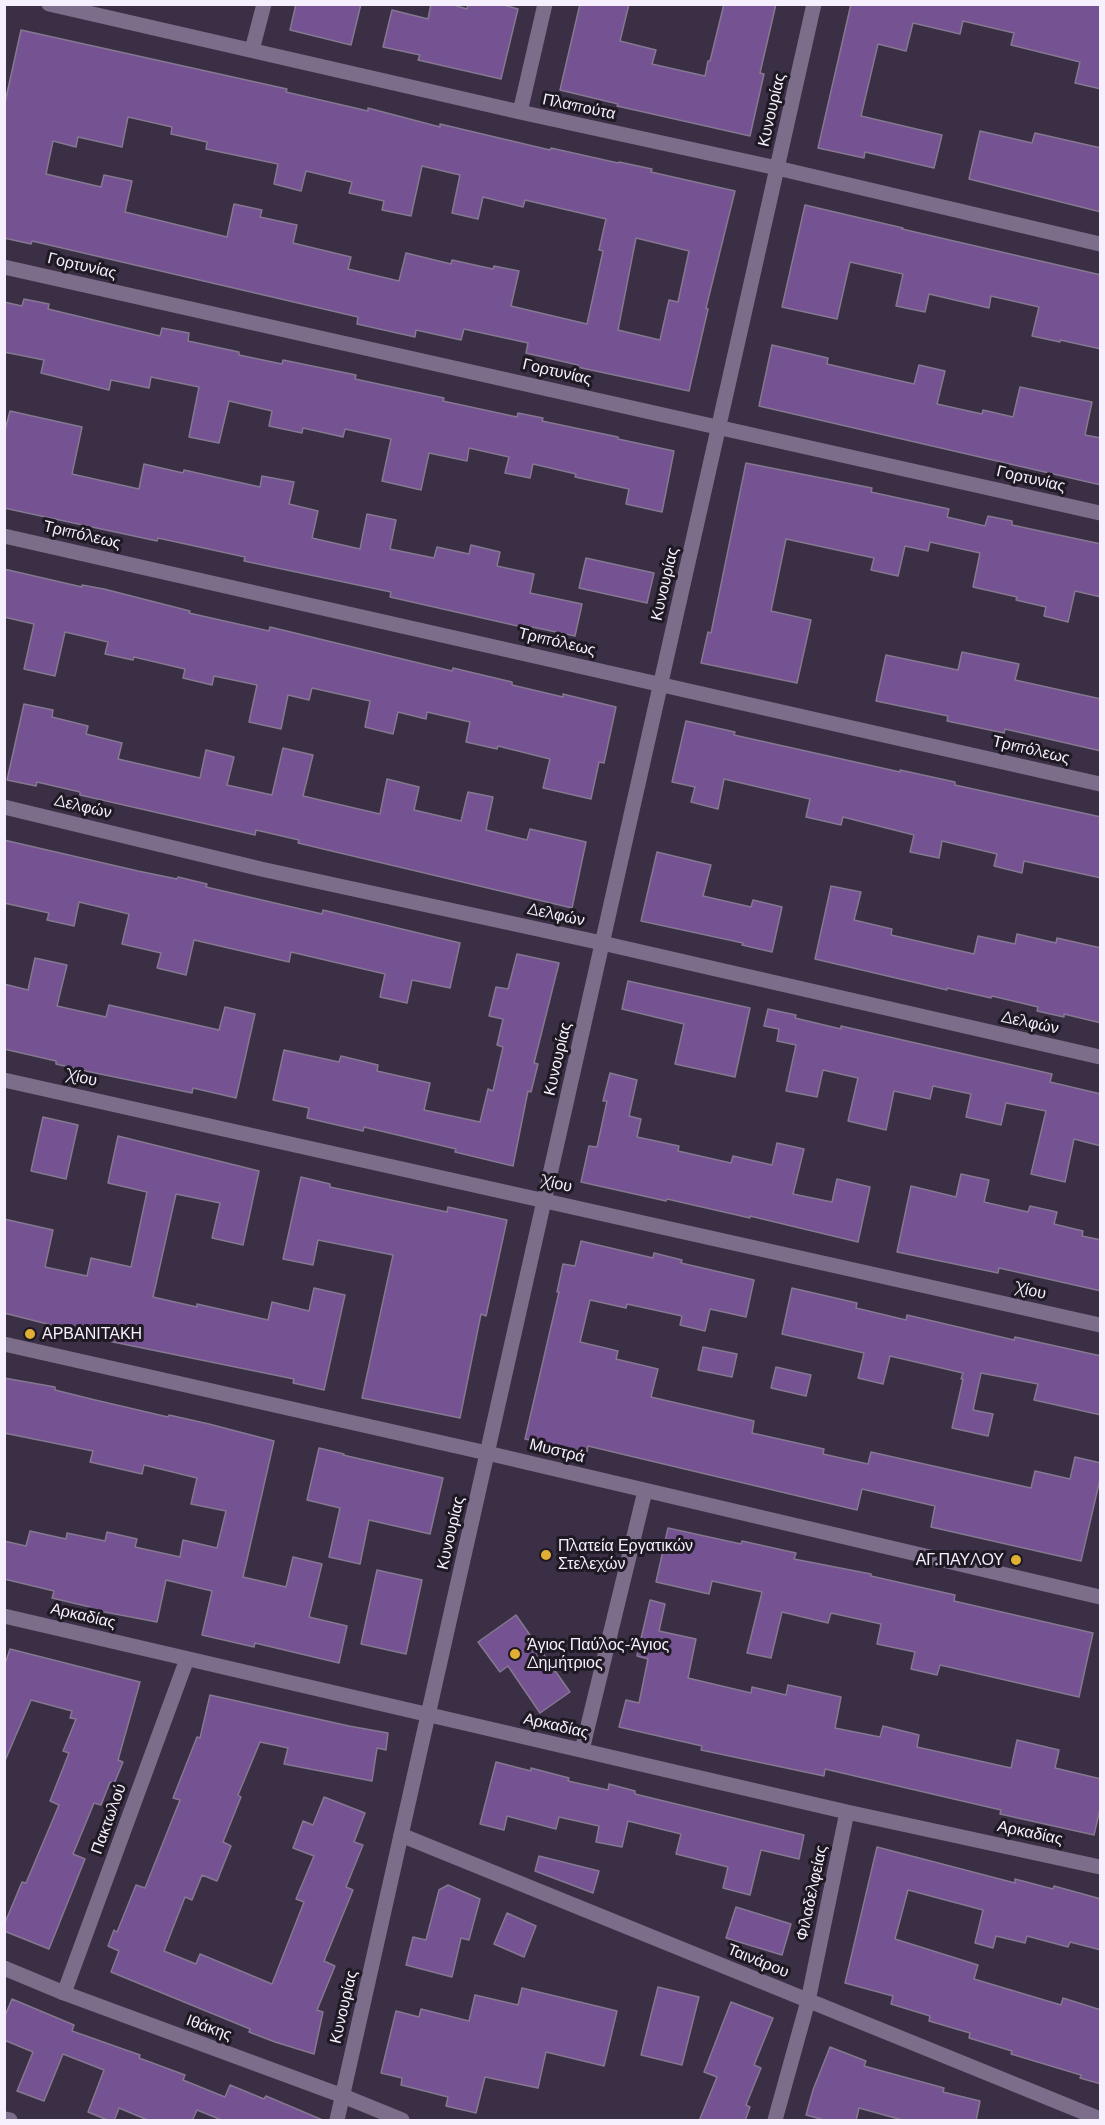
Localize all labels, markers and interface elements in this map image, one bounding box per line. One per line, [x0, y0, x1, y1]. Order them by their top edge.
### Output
street label: Κυνουρίας [754, 71, 790, 149]
street label: Πλαπούτα [541, 90, 617, 124]
street label: Γορτυνίας [46, 249, 118, 283]
street label: Γορτυνίας [521, 355, 593, 389]
street label: Γορτυνίας [995, 462, 1067, 496]
street label: Τριπόλεως [41, 517, 123, 553]
street label: Κυνουρίας [647, 545, 683, 623]
street label: Τριπόλεως [516, 624, 598, 660]
street label: Τριπόλεως [990, 732, 1072, 768]
street label: Δελφών [53, 791, 113, 823]
street label: Δελφών [526, 900, 586, 930]
street label: Δελφών [1000, 1008, 1060, 1038]
street label: Κυνουρίας [540, 1020, 576, 1098]
street label: Χίου [65, 1065, 99, 1091]
street label: Χίου [540, 1171, 574, 1197]
street label: Χίου [1014, 1278, 1048, 1304]
place label: ΑΡΒΑΝΙΤΑΚΗ [42, 1324, 142, 1344]
marker: ΑΡΒΑΝΙΤΑΚΗ [23, 1327, 37, 1341]
street label: Μυστρά [527, 1435, 587, 1467]
street label: Κυνουρίας [433, 1494, 469, 1572]
place label: Πλατεία Εργατικών Στελεχών [558, 1536, 693, 1574]
marker: Πλατεία Εργατικών Στελεχών [539, 1548, 553, 1562]
place label: ΑΓ.ΠΑΥΛΟΥ [916, 1550, 1004, 1570]
marker: ΑΓ.ΠΑΥΛΟΥ [1009, 1553, 1023, 1567]
street label: Αρκαδίας [49, 1599, 117, 1633]
place label: Άγιος Παύλος-Άγιος Δημήτριος [527, 1635, 669, 1673]
marker: Άγιος Παύλος-Άγιος Δημήτριος [508, 1647, 522, 1661]
street label: Αρκαδίας [522, 1709, 590, 1743]
street label: Πακτωλού [87, 1781, 131, 1857]
street label: Αρκαδίας [996, 1817, 1064, 1849]
street label: Φιλαδελφείας [793, 1844, 831, 1942]
street label: Ταινάρου [724, 1940, 792, 1982]
street label: Κυνουρίας [326, 1968, 362, 2046]
street label: Ιθάκης [184, 2011, 234, 2045]

